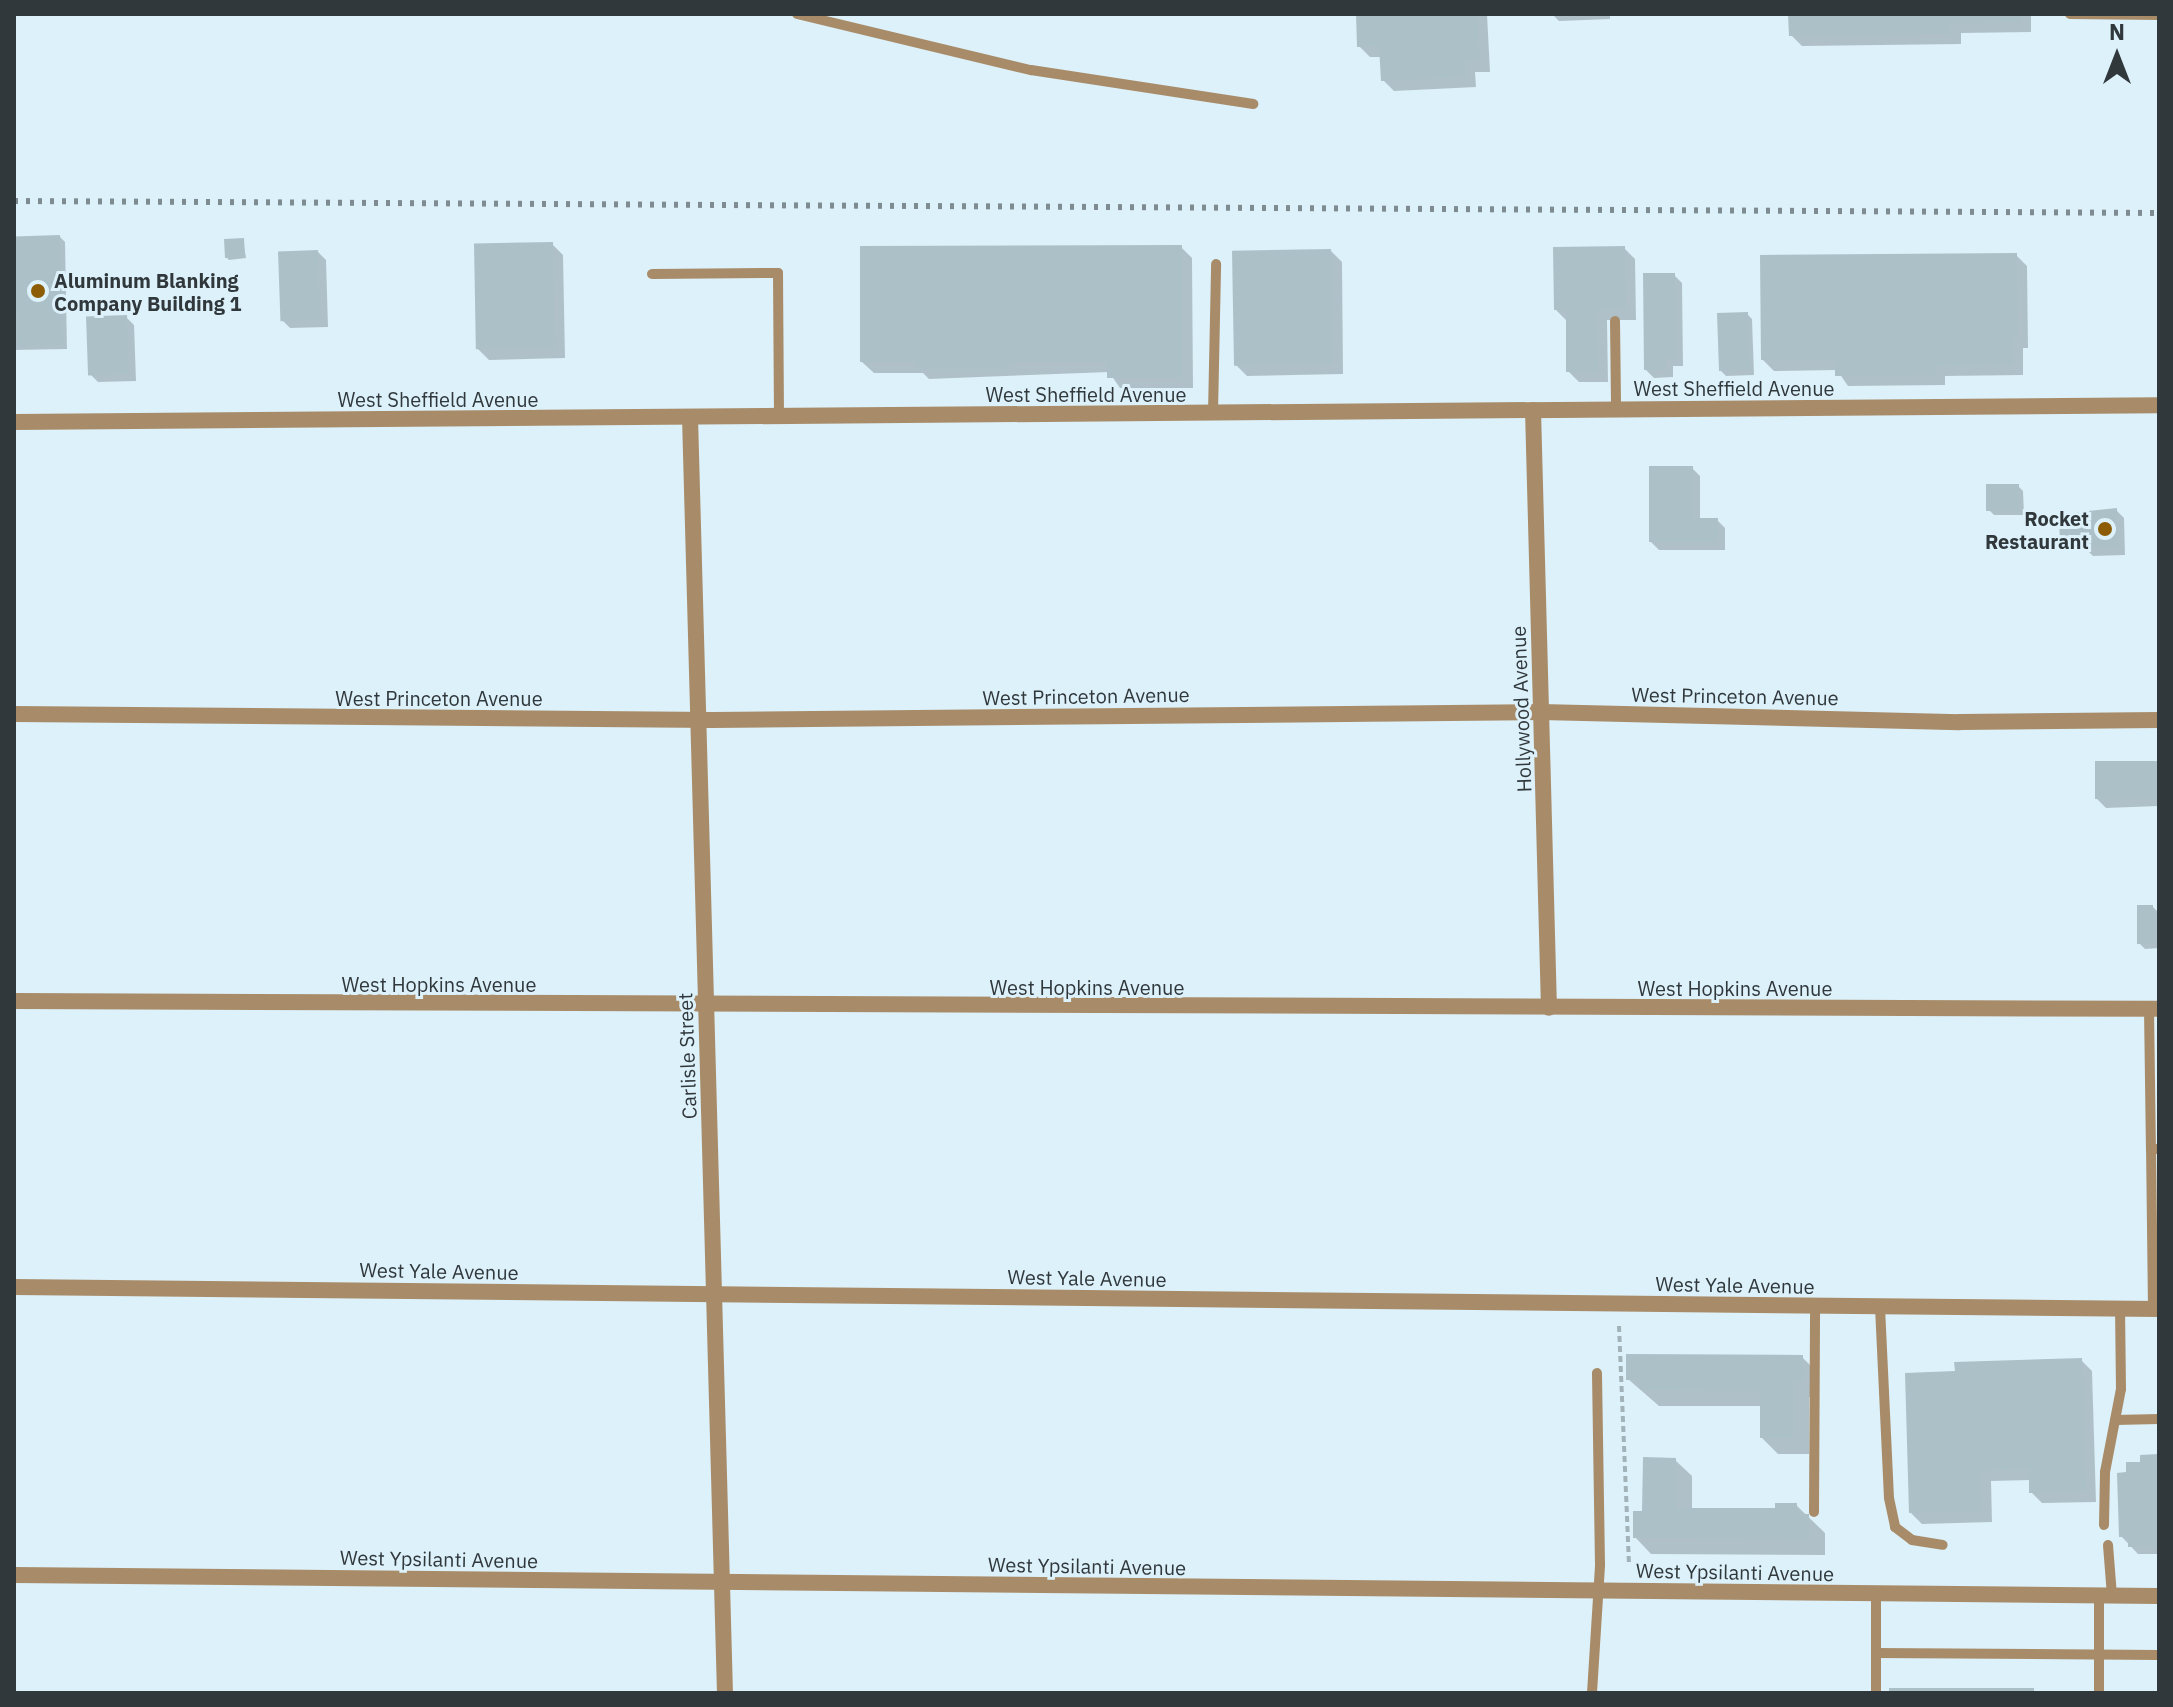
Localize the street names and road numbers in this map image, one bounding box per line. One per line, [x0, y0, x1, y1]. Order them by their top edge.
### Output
street label: West Sheffield Avenue [1633, 376, 1835, 400]
street label: West Sheffield Avenue [985, 382, 1187, 406]
street label: West Sheffield Avenue [337, 387, 539, 411]
street label: Hollywood Avenue [1506, 625, 1536, 793]
street label: West Princeton Avenue [982, 682, 1190, 710]
street label: West Princeton Avenue [1631, 682, 1839, 710]
street label: West Princeton Avenue [335, 686, 543, 710]
street label: West Hopkins Avenue [342, 972, 536, 996]
street label: West Hopkins Avenue [990, 975, 1184, 999]
street label: West Hopkins Avenue [1638, 976, 1832, 1000]
street label: Carlisle Street [673, 992, 701, 1120]
street label: West Yale Avenue [359, 1258, 519, 1284]
street label: West Yale Avenue [1007, 1265, 1167, 1291]
street label: West Yale Avenue [1655, 1272, 1815, 1298]
street label: West Ypsilanti Avenue [340, 1545, 538, 1573]
street label: West Ypsilanti Avenue [988, 1552, 1186, 1580]
street label: West Ypsilanti Avenue [1636, 1558, 1834, 1586]

